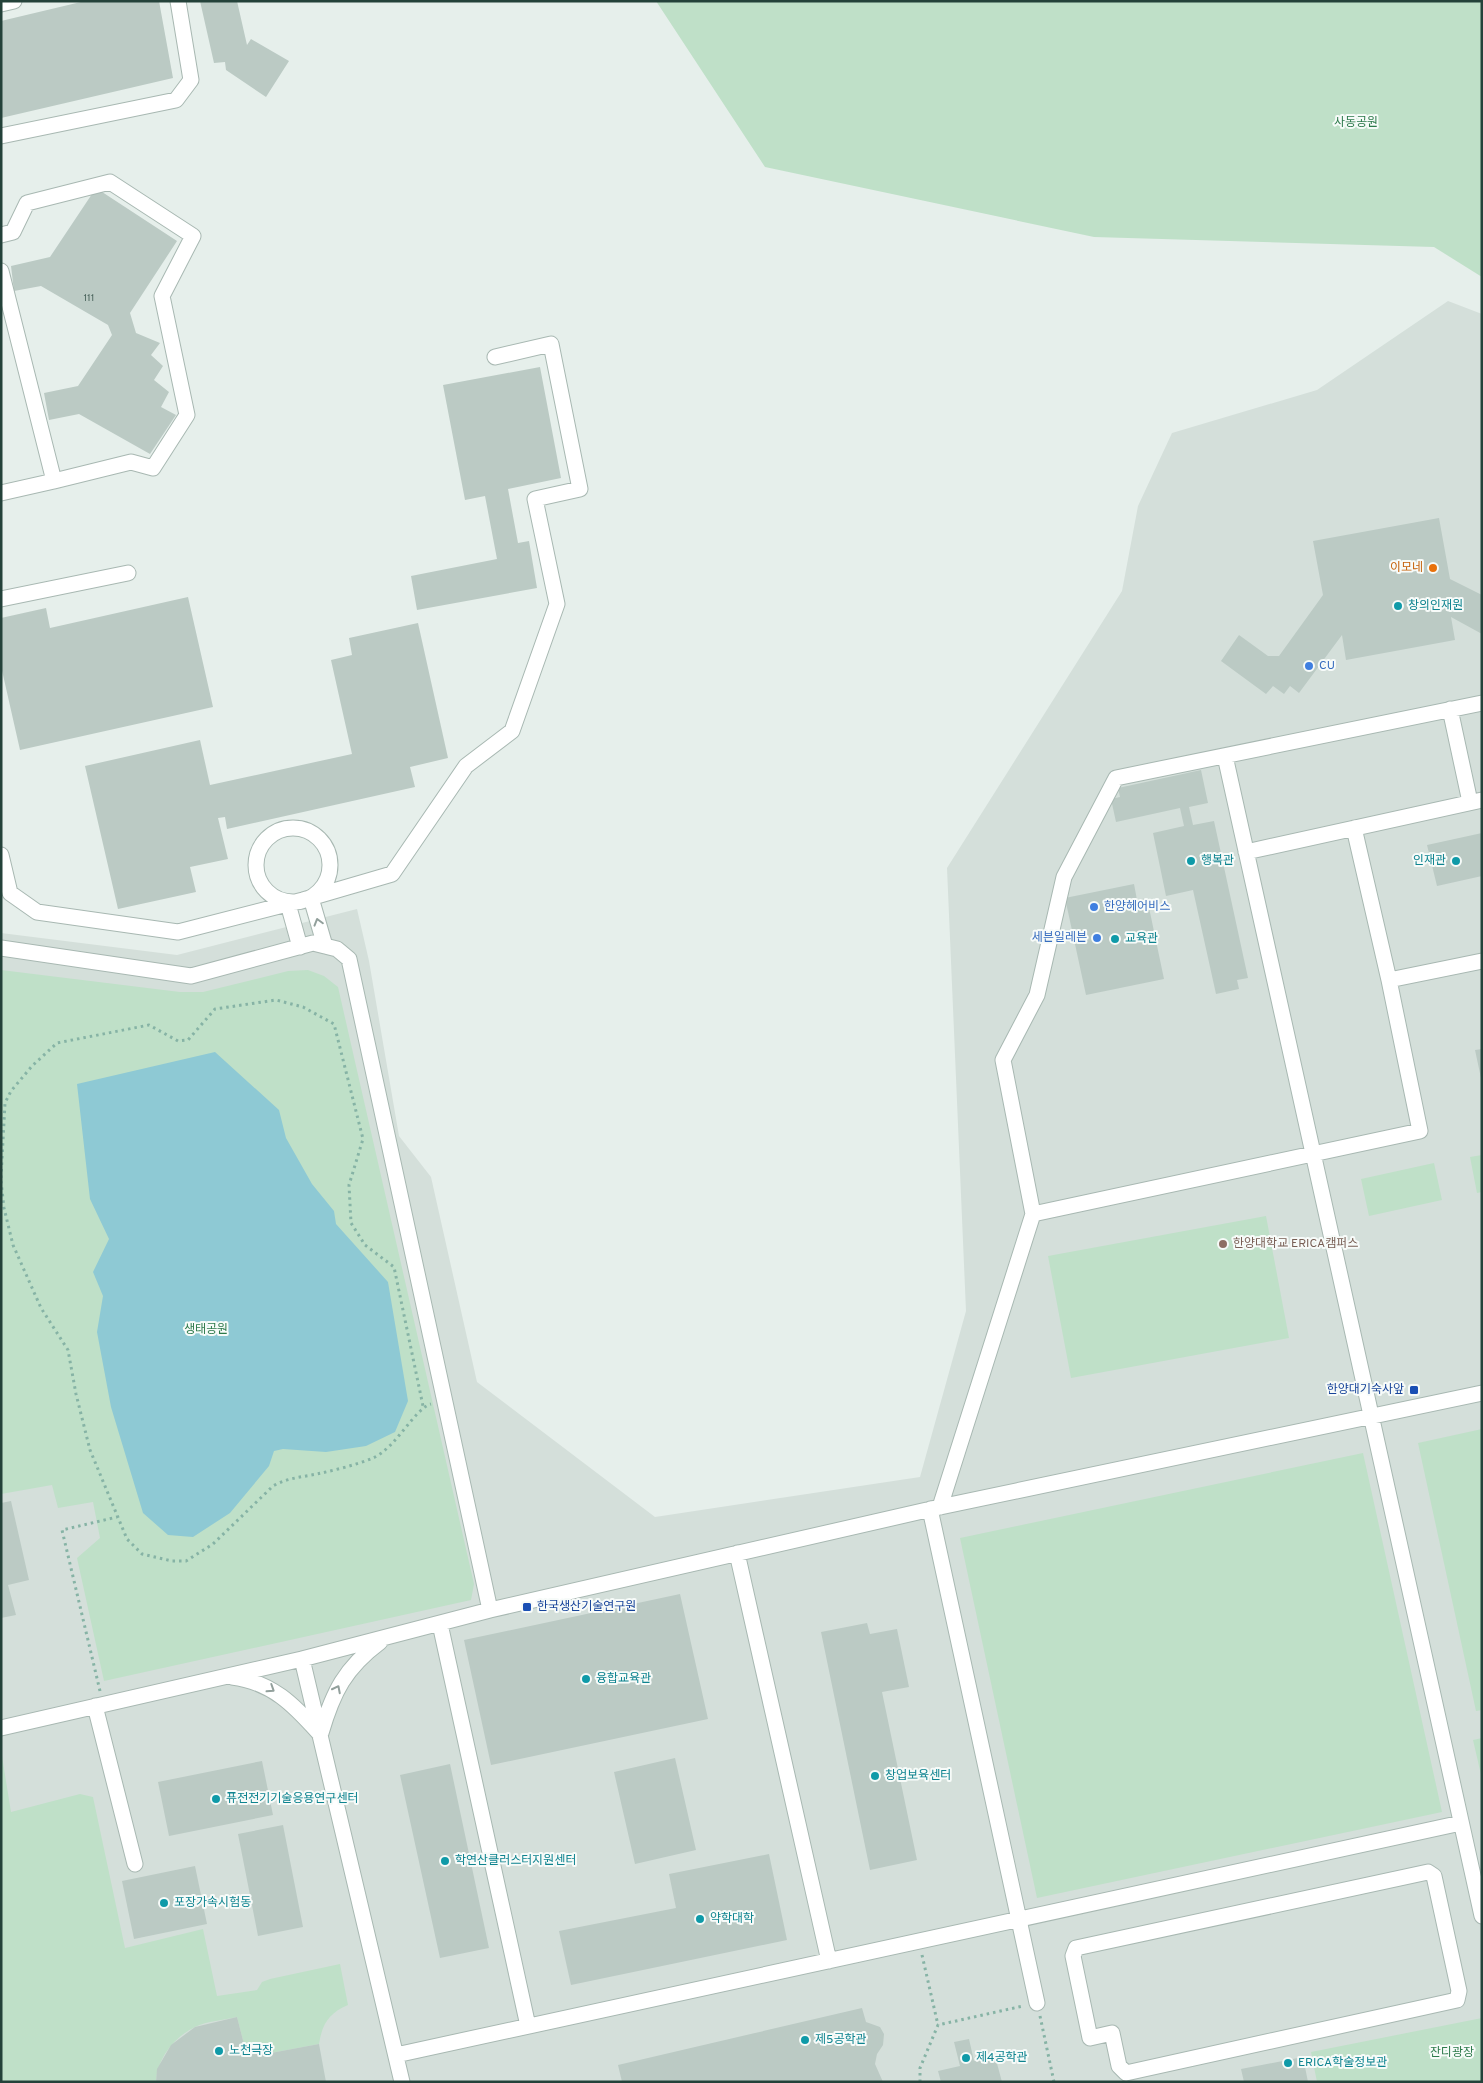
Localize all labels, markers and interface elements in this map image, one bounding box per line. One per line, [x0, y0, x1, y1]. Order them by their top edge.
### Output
park label: 사동공원 [1334, 115, 1378, 131]
house number: 111 [83, 292, 95, 305]
place label: 이모네 [1390, 560, 1423, 576]
marker: 이모네 [1427, 562, 1439, 574]
place label: 창의인재원 [1408, 598, 1463, 614]
marker: 창의인재원 [1392, 600, 1404, 612]
place label: CU [1319, 658, 1335, 674]
marker: CU [1303, 660, 1315, 672]
place label: 행복관 [1201, 853, 1234, 869]
place label: 인재관 [1413, 853, 1446, 869]
marker: 행복관 [1185, 855, 1197, 867]
marker: 인재관 [1450, 855, 1462, 867]
place label: 한양헤어비스 [1104, 899, 1170, 915]
marker: 한양헤어비스 [1088, 901, 1100, 913]
one-way arrow [313, 918, 323, 927]
place label: 세븐일레븐 [1032, 930, 1087, 946]
place label: 교육관 [1125, 931, 1158, 947]
marker: 세븐일레븐 [1091, 932, 1103, 944]
marker: 교육관 [1109, 933, 1121, 945]
place label: 한양대학교 ERICA캠퍼스 [1233, 1236, 1358, 1252]
marker: 한양대학교 ERICA캠퍼스 [1217, 1238, 1229, 1250]
park label: 생태공원 [184, 1322, 228, 1338]
place label: 한양대기숙사앞 [1327, 1382, 1404, 1398]
marker: 한양대기숙사앞 [1408, 1384, 1420, 1396]
place label: 한국생산기술연구원 [537, 1599, 636, 1615]
marker: 한국생산기술연구원 [521, 1601, 533, 1613]
place label: 융합교육관 [596, 1671, 651, 1687]
marker: 융합교육관 [580, 1673, 592, 1685]
one-way arrow [266, 1683, 275, 1693]
one-way arrow [331, 1685, 341, 1694]
place label: 창업보육센터 [885, 1768, 951, 1784]
marker: 창업보육센터 [869, 1770, 881, 1782]
place label: 퓨전전기기술응용연구센터 [226, 1791, 358, 1807]
marker: 퓨전전기기술응용연구센터 [210, 1793, 222, 1805]
place label: 학연산클러스터지원센터 [455, 1853, 576, 1869]
marker: 학연산클러스터지원센터 [439, 1855, 451, 1867]
place label: 포장가속시험동 [174, 1895, 251, 1911]
marker: 포장가속시험동 [158, 1897, 170, 1909]
place label: 약학대학 [710, 1911, 754, 1927]
marker: 약학대학 [694, 1913, 706, 1925]
place label: 제5공학관 [815, 2032, 867, 2048]
marker: 제5공학관 [799, 2034, 811, 2046]
place label: 노천극장 [229, 2043, 273, 2059]
marker: 노천극장 [213, 2045, 225, 2057]
park label: 잔디광장 [1430, 2045, 1474, 2061]
place label: 제4공학관 [976, 2050, 1028, 2066]
marker: 제4공학관 [960, 2052, 972, 2064]
place label: ERICA학술정보관 [1298, 2055, 1387, 2071]
marker: ERICA학술정보관 [1282, 2057, 1294, 2069]

